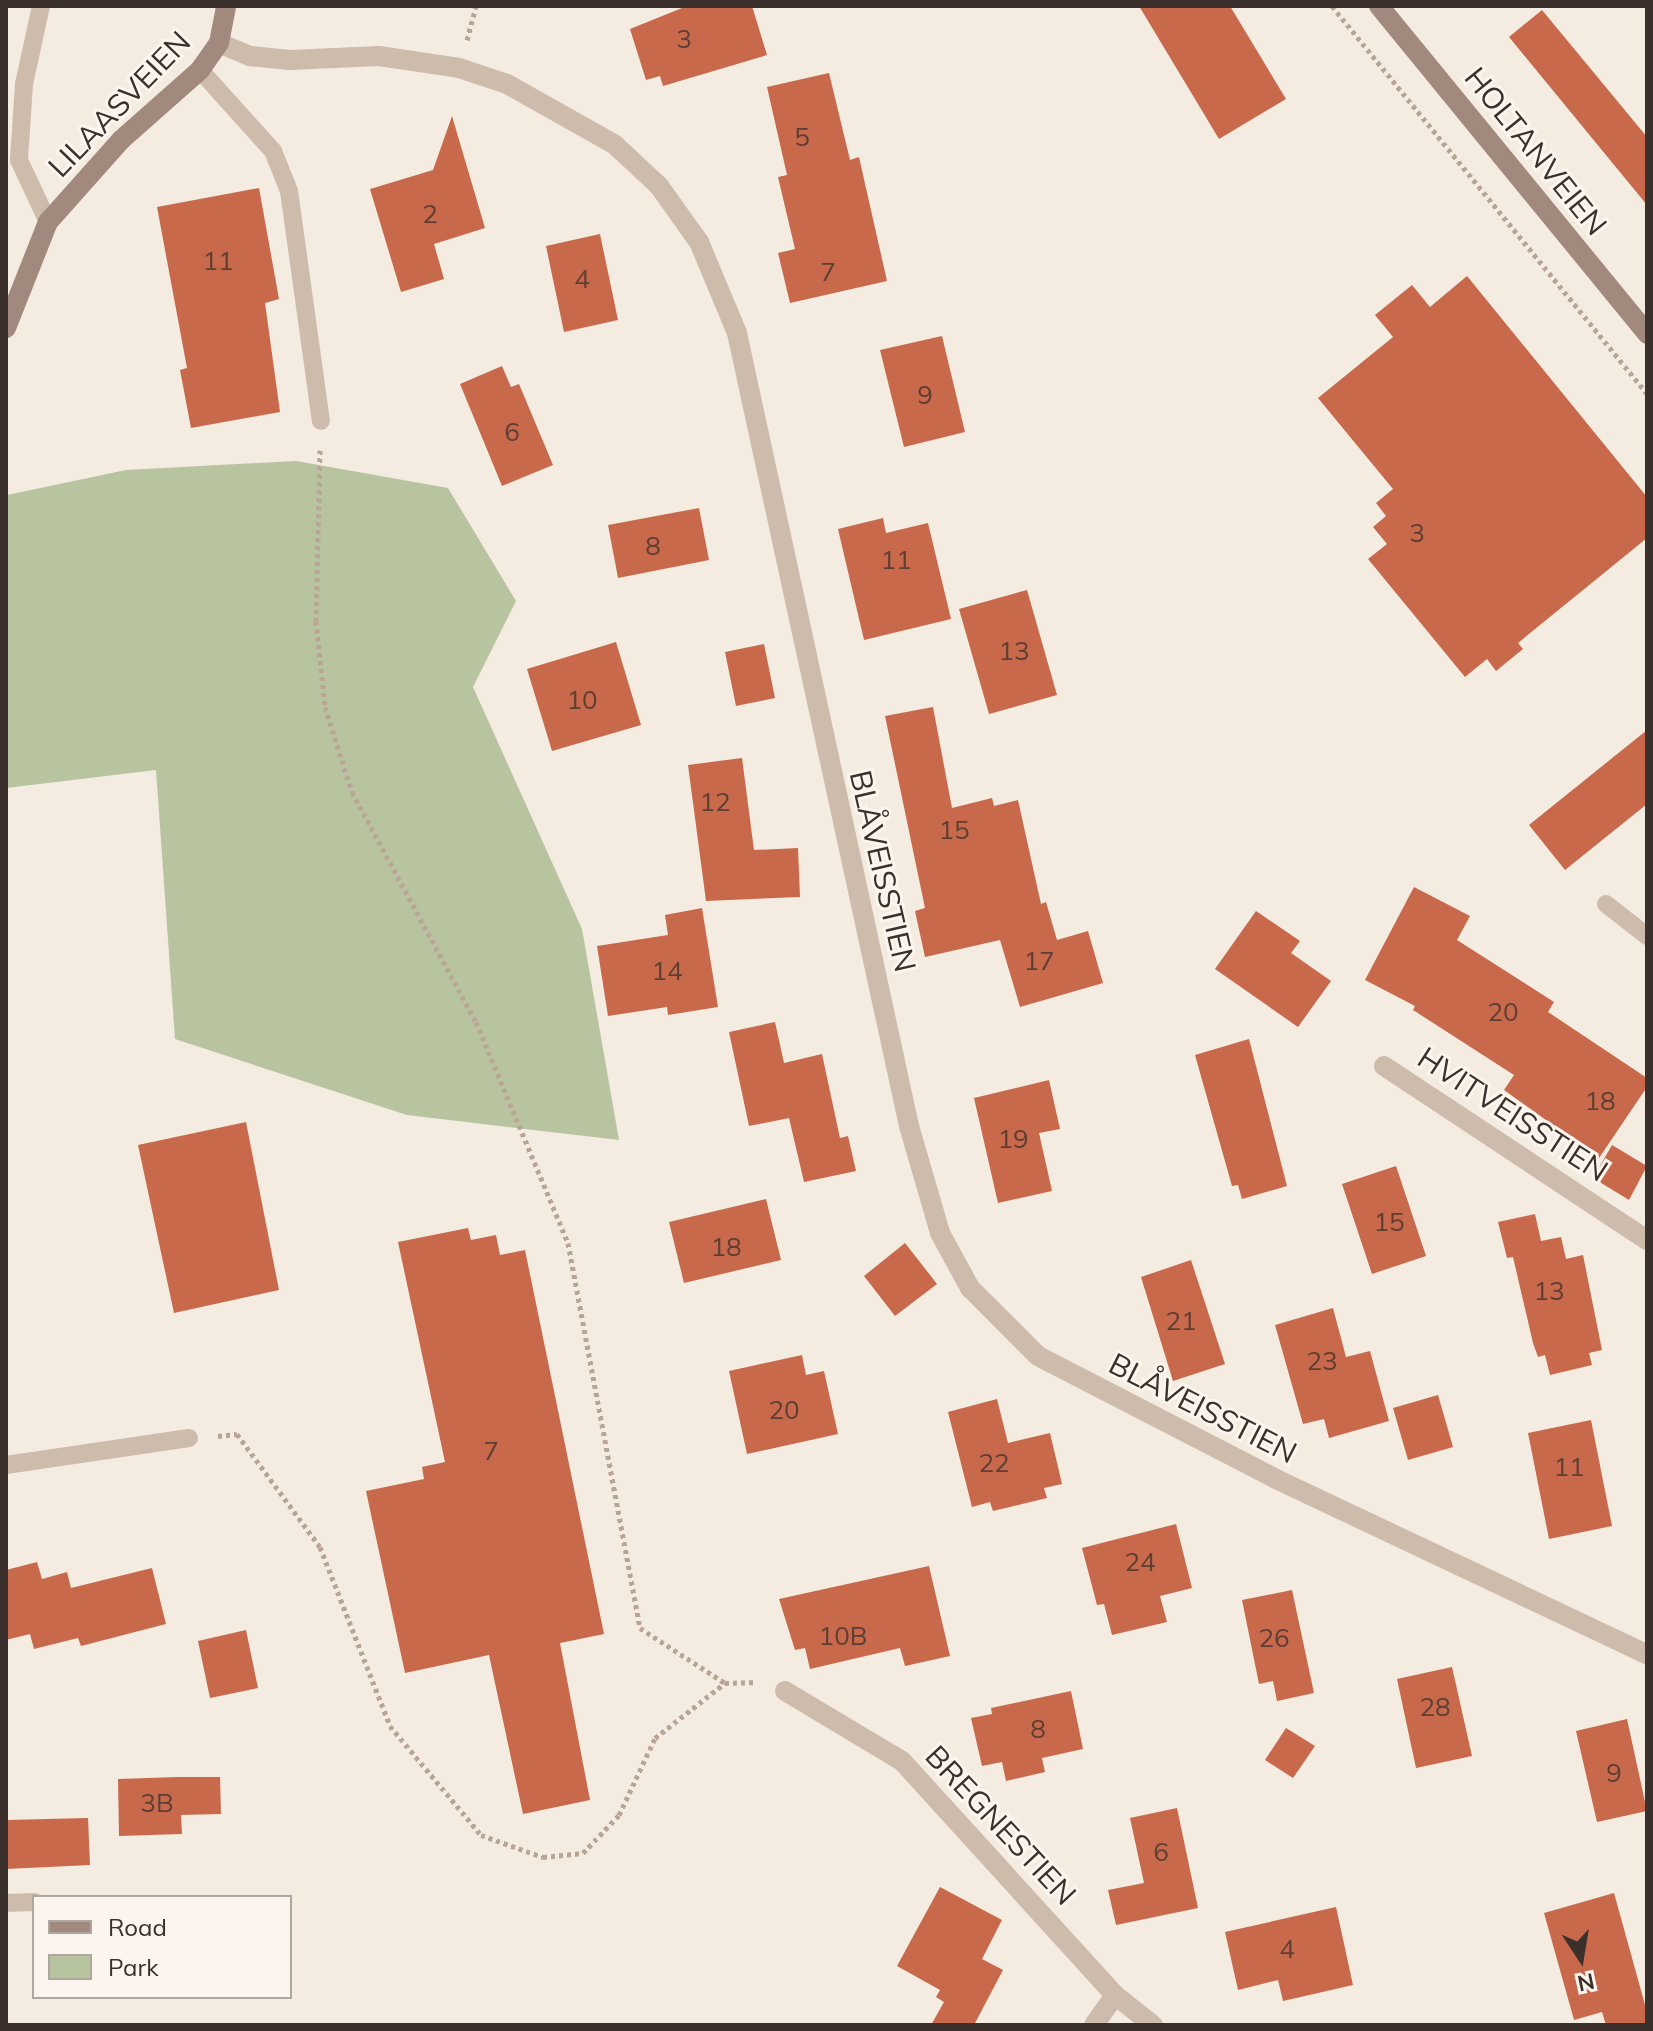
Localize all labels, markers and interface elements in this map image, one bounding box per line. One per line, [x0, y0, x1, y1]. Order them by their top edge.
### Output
house number: 3 [676, 23, 692, 55]
street label: LILAASVEIEN [41, 24, 197, 184]
street label: HOLTANVEIEN [1457, 60, 1615, 242]
house number: 5 [794, 121, 810, 153]
house number: 2 [422, 198, 438, 230]
house number: 11 [202, 245, 234, 277]
house number: 7 [820, 256, 836, 288]
house number: 4 [574, 263, 590, 295]
house number: 9 [917, 379, 933, 411]
house number: 6 [504, 416, 520, 448]
house number: 3 [1409, 517, 1425, 549]
house number: 8 [645, 530, 661, 562]
house number: 11 [880, 544, 912, 576]
house number: 13 [998, 635, 1030, 667]
house number: 10 [566, 684, 598, 716]
street label: BLÅVEISSTIEN [842, 767, 924, 975]
house number: 12 [699, 786, 731, 818]
house number: 15 [938, 814, 970, 846]
house number: 17 [1023, 945, 1055, 977]
house number: 14 [651, 955, 683, 987]
house number: 20 [1487, 996, 1519, 1028]
street label: HVITVEISSTIEN [1411, 1039, 1615, 1189]
house number: 18 [1584, 1085, 1616, 1117]
house number: 19 [997, 1123, 1029, 1155]
house number: 15 [1373, 1206, 1405, 1238]
house number: 18 [710, 1231, 742, 1263]
house number: 13 [1533, 1275, 1565, 1307]
house number: 21 [1165, 1305, 1197, 1337]
street label: BLÅVEISSTIEN [1103, 1345, 1303, 1471]
house number: 23 [1306, 1345, 1338, 1377]
house number: 20 [768, 1394, 800, 1426]
house number: 7 [483, 1435, 499, 1467]
house number: 22 [978, 1447, 1010, 1479]
house number: 11 [1553, 1451, 1585, 1483]
house number: 24 [1124, 1546, 1156, 1578]
house number: 10B [819, 1620, 867, 1652]
house number: 26 [1258, 1622, 1290, 1654]
house number: 28 [1419, 1691, 1451, 1723]
house number: 8 [1030, 1713, 1046, 1745]
street label: BREGNESTIEN [918, 1738, 1084, 1912]
house number: 9 [1606, 1757, 1622, 1789]
house number: 3B [140, 1787, 174, 1819]
house number: 6 [1153, 1836, 1169, 1868]
legend [32, 1895, 292, 1999]
text: Road [108, 1912, 167, 1942]
north arrow [1541, 1919, 1621, 1999]
house number: 4 [1279, 1933, 1295, 1965]
text: Park [108, 1952, 159, 1982]
text: N [1575, 1967, 1597, 1998]

